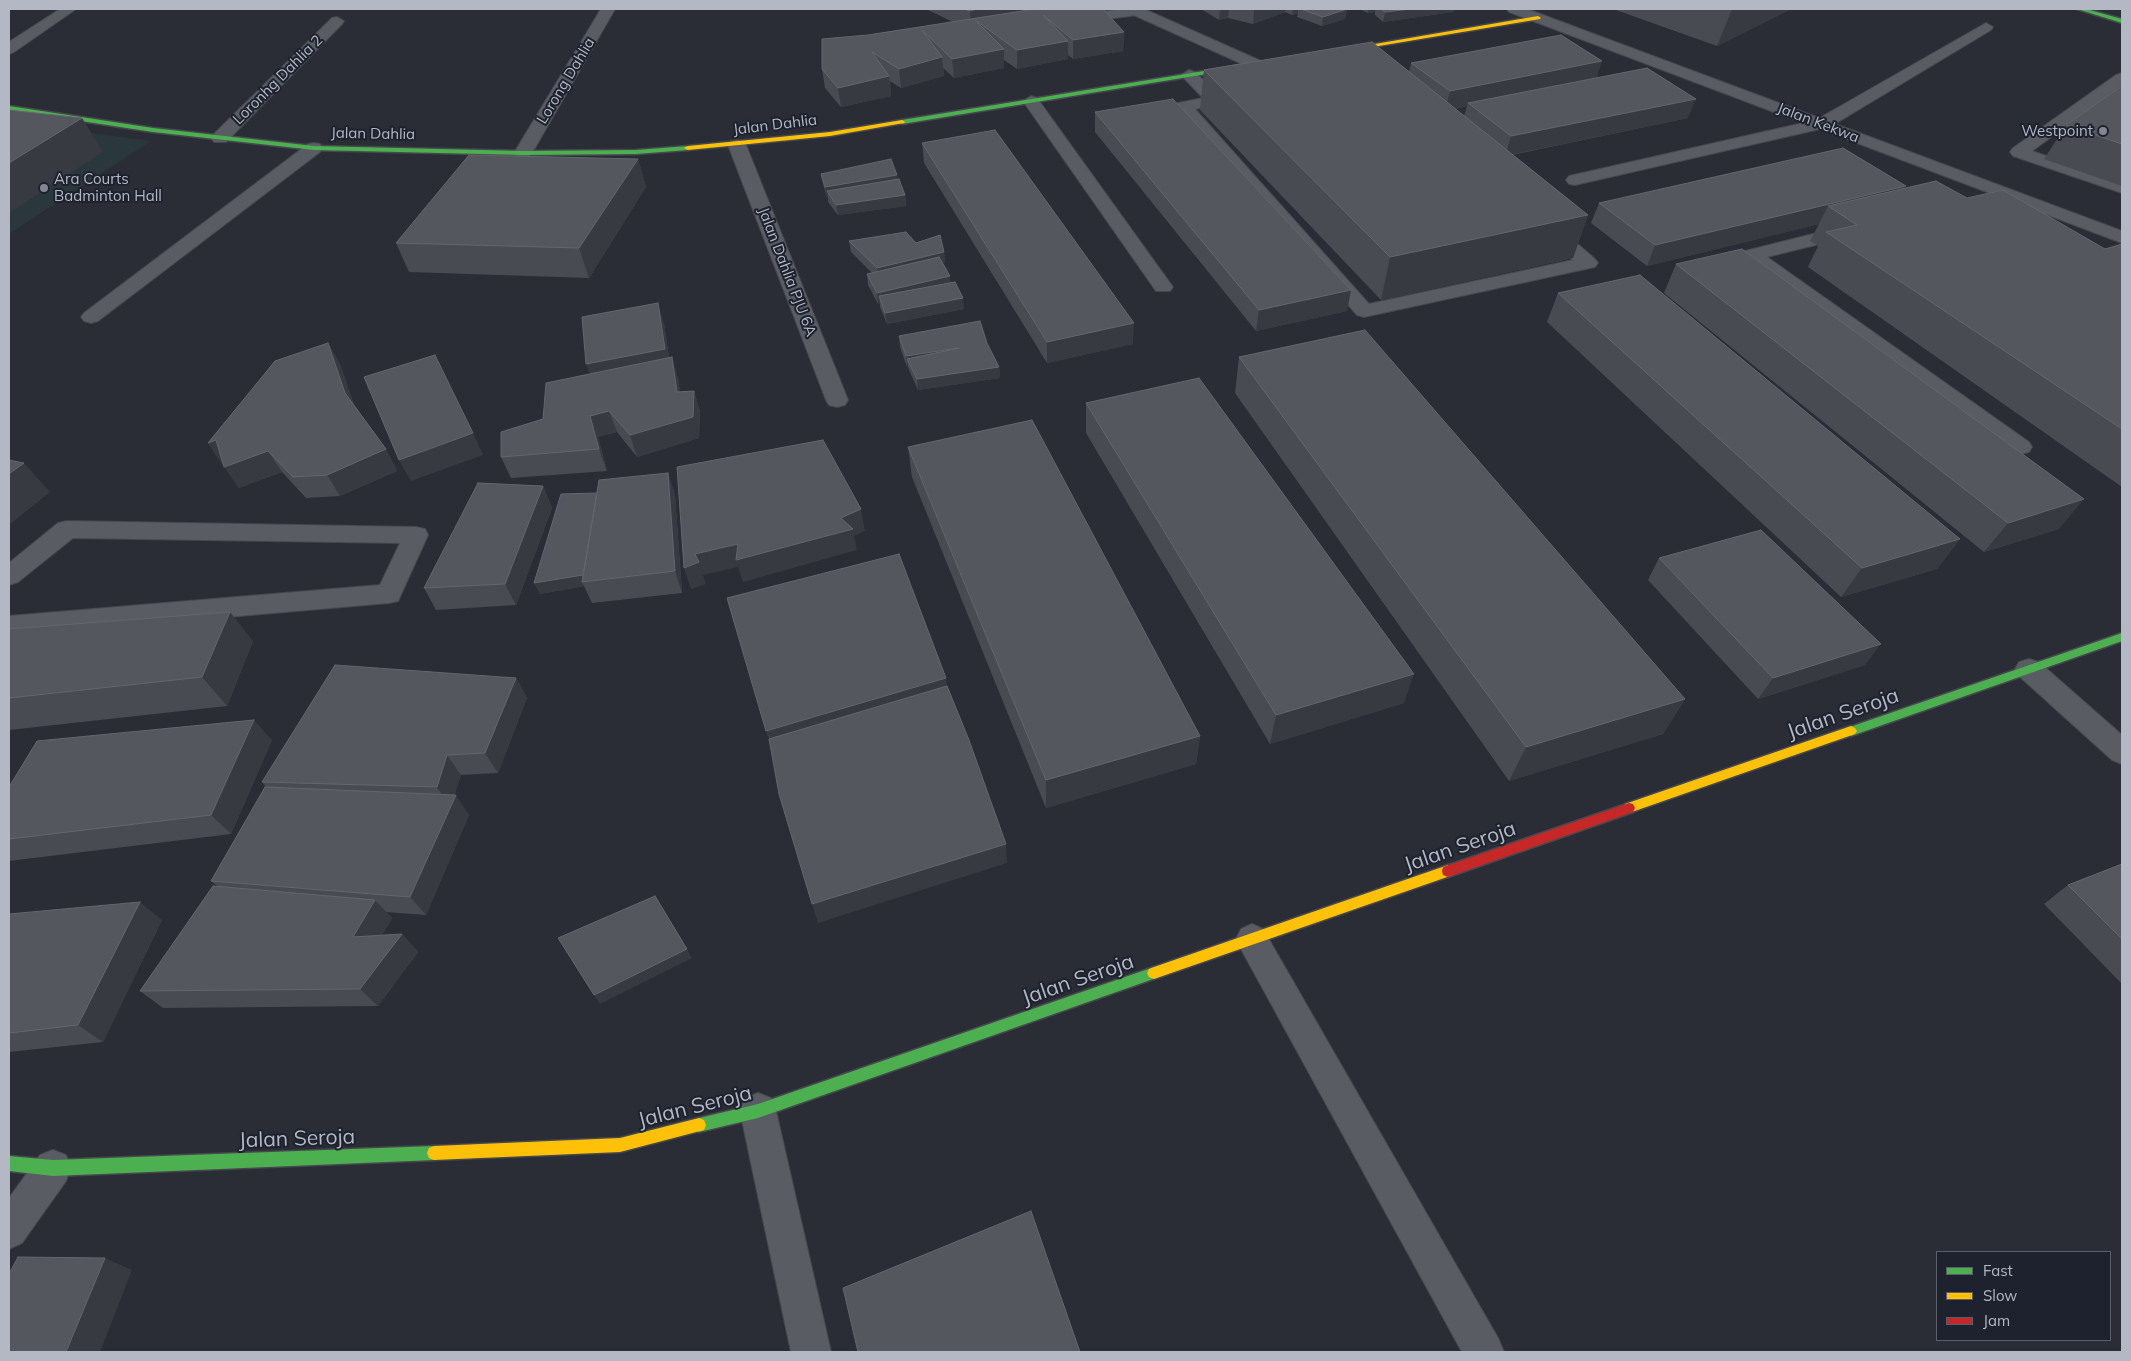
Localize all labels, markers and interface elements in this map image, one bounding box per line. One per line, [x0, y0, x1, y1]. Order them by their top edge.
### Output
street label: Loronhg Dahlia 2 [230, 32, 326, 128]
street label: Lorong Dahlia [533, 35, 599, 127]
street label: Jalan Kekwa [1775, 99, 1861, 147]
street label: Jalan Dahlia [732, 111, 818, 139]
place label: Westpoint [2021, 122, 2093, 140]
street label: Jalan Dahlia [331, 124, 415, 144]
marker: Westpoint [2097, 125, 2109, 137]
place label: Ara Courts Badminton Hall [54, 170, 162, 205]
marker: Ara Courts Badminton Hall [38, 182, 50, 194]
street label: Jalan Dahlia PJU 6A [754, 205, 820, 339]
street label: Jalan Seroja [1784, 683, 1902, 745]
street label: Jalan Seroja [1401, 816, 1519, 878]
street label: Jalan Seroja [1019, 949, 1137, 1011]
street label: Jalan Seroja [635, 1081, 755, 1133]
street label: Jalan Seroja [238, 1124, 356, 1154]
legend [1936, 1251, 2111, 1341]
text: Fast [1983, 1261, 2013, 1280]
text: Slow [1983, 1286, 2017, 1305]
text: Jam [1983, 1311, 2010, 1330]

